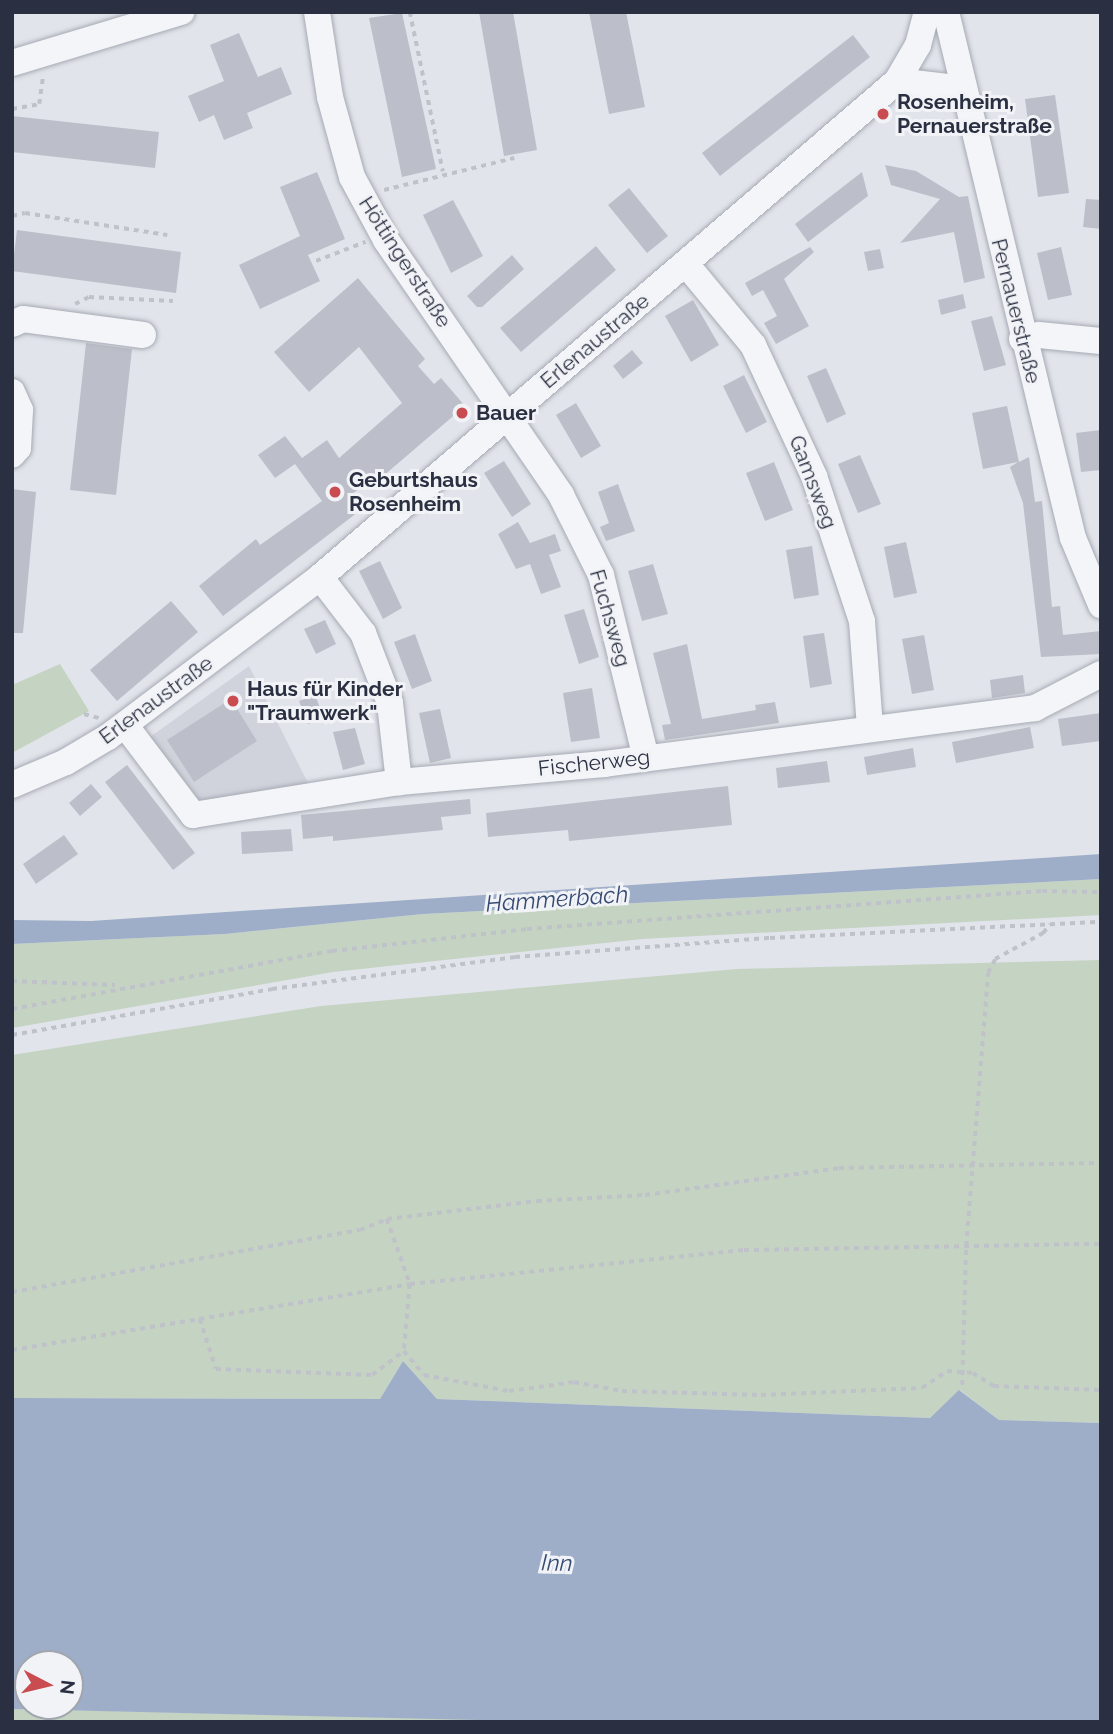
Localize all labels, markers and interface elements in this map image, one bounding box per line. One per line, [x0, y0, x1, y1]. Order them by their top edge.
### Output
place label: Rosenheim, Pernauerstraße [897, 89, 1052, 139]
marker: Rosenheim, Pernauerstraße [875, 106, 891, 122]
street label: Höttingerstraße [353, 192, 457, 332]
street label: Pernauerstraße [986, 236, 1046, 386]
street label: Erlenaustraße [536, 288, 654, 394]
place label: Bauer [476, 400, 536, 426]
marker: Bauer [454, 405, 470, 421]
street label: Gamsweg [784, 432, 842, 532]
place label: Geburtshaus Rosenheim [349, 467, 478, 517]
marker: Geburtshaus Rosenheim [327, 484, 343, 500]
street label: Fuchsweg [584, 567, 636, 669]
street label: Erlenaustraße [94, 650, 218, 750]
place label: Haus für Kinder "Traumwerk" [247, 676, 403, 726]
marker: Haus für Kinder "Traumwerk" [225, 693, 241, 709]
street label: Fischerweg [537, 745, 651, 781]
water label: Hammerbach [485, 880, 629, 918]
water label: Inn [541, 1549, 573, 1577]
north arrow [14, 1650, 84, 1720]
text: N [56, 1679, 80, 1696]

